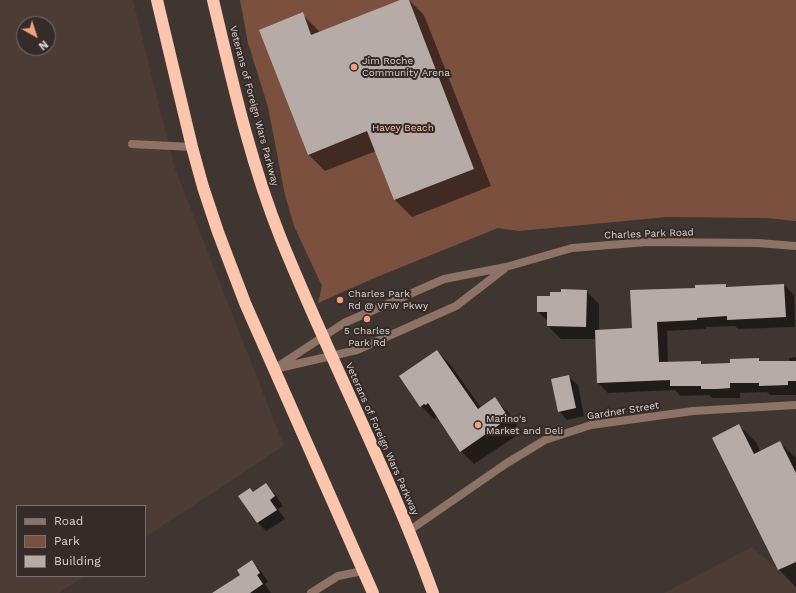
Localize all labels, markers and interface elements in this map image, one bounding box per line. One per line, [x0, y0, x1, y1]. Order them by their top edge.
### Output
north arrow [16, 16, 56, 56]
street label: Veterans of Foreign Wars Parkway [227, 24, 281, 188]
text: N [36, 37, 50, 53]
place label: Jim Roche Community Arena [362, 55, 450, 78]
marker: Jim Roche Community Arena [349, 62, 359, 72]
park label: Havey Beach [372, 122, 434, 134]
street label: Charles Park Road [604, 226, 694, 242]
place label: Charles Park Rd @ VFW Pkwy [348, 288, 428, 312]
marker: Charles Park Rd @ VFW Pkwy [335, 295, 345, 305]
marker: 5 Charles Park Rd [362, 314, 372, 324]
place label: 5 Charles Park Rd [344, 325, 390, 348]
street label: Veterans of Foreign Wars Parkway [343, 361, 421, 517]
street label: Gardner Street [586, 399, 660, 423]
place label: Marino's Market and Deli [486, 413, 563, 436]
marker: Marino's Market and Deli [473, 420, 483, 430]
legend [16, 505, 146, 577]
text: Road [54, 514, 83, 528]
text: Park [54, 534, 80, 548]
text: Building [54, 554, 101, 568]

